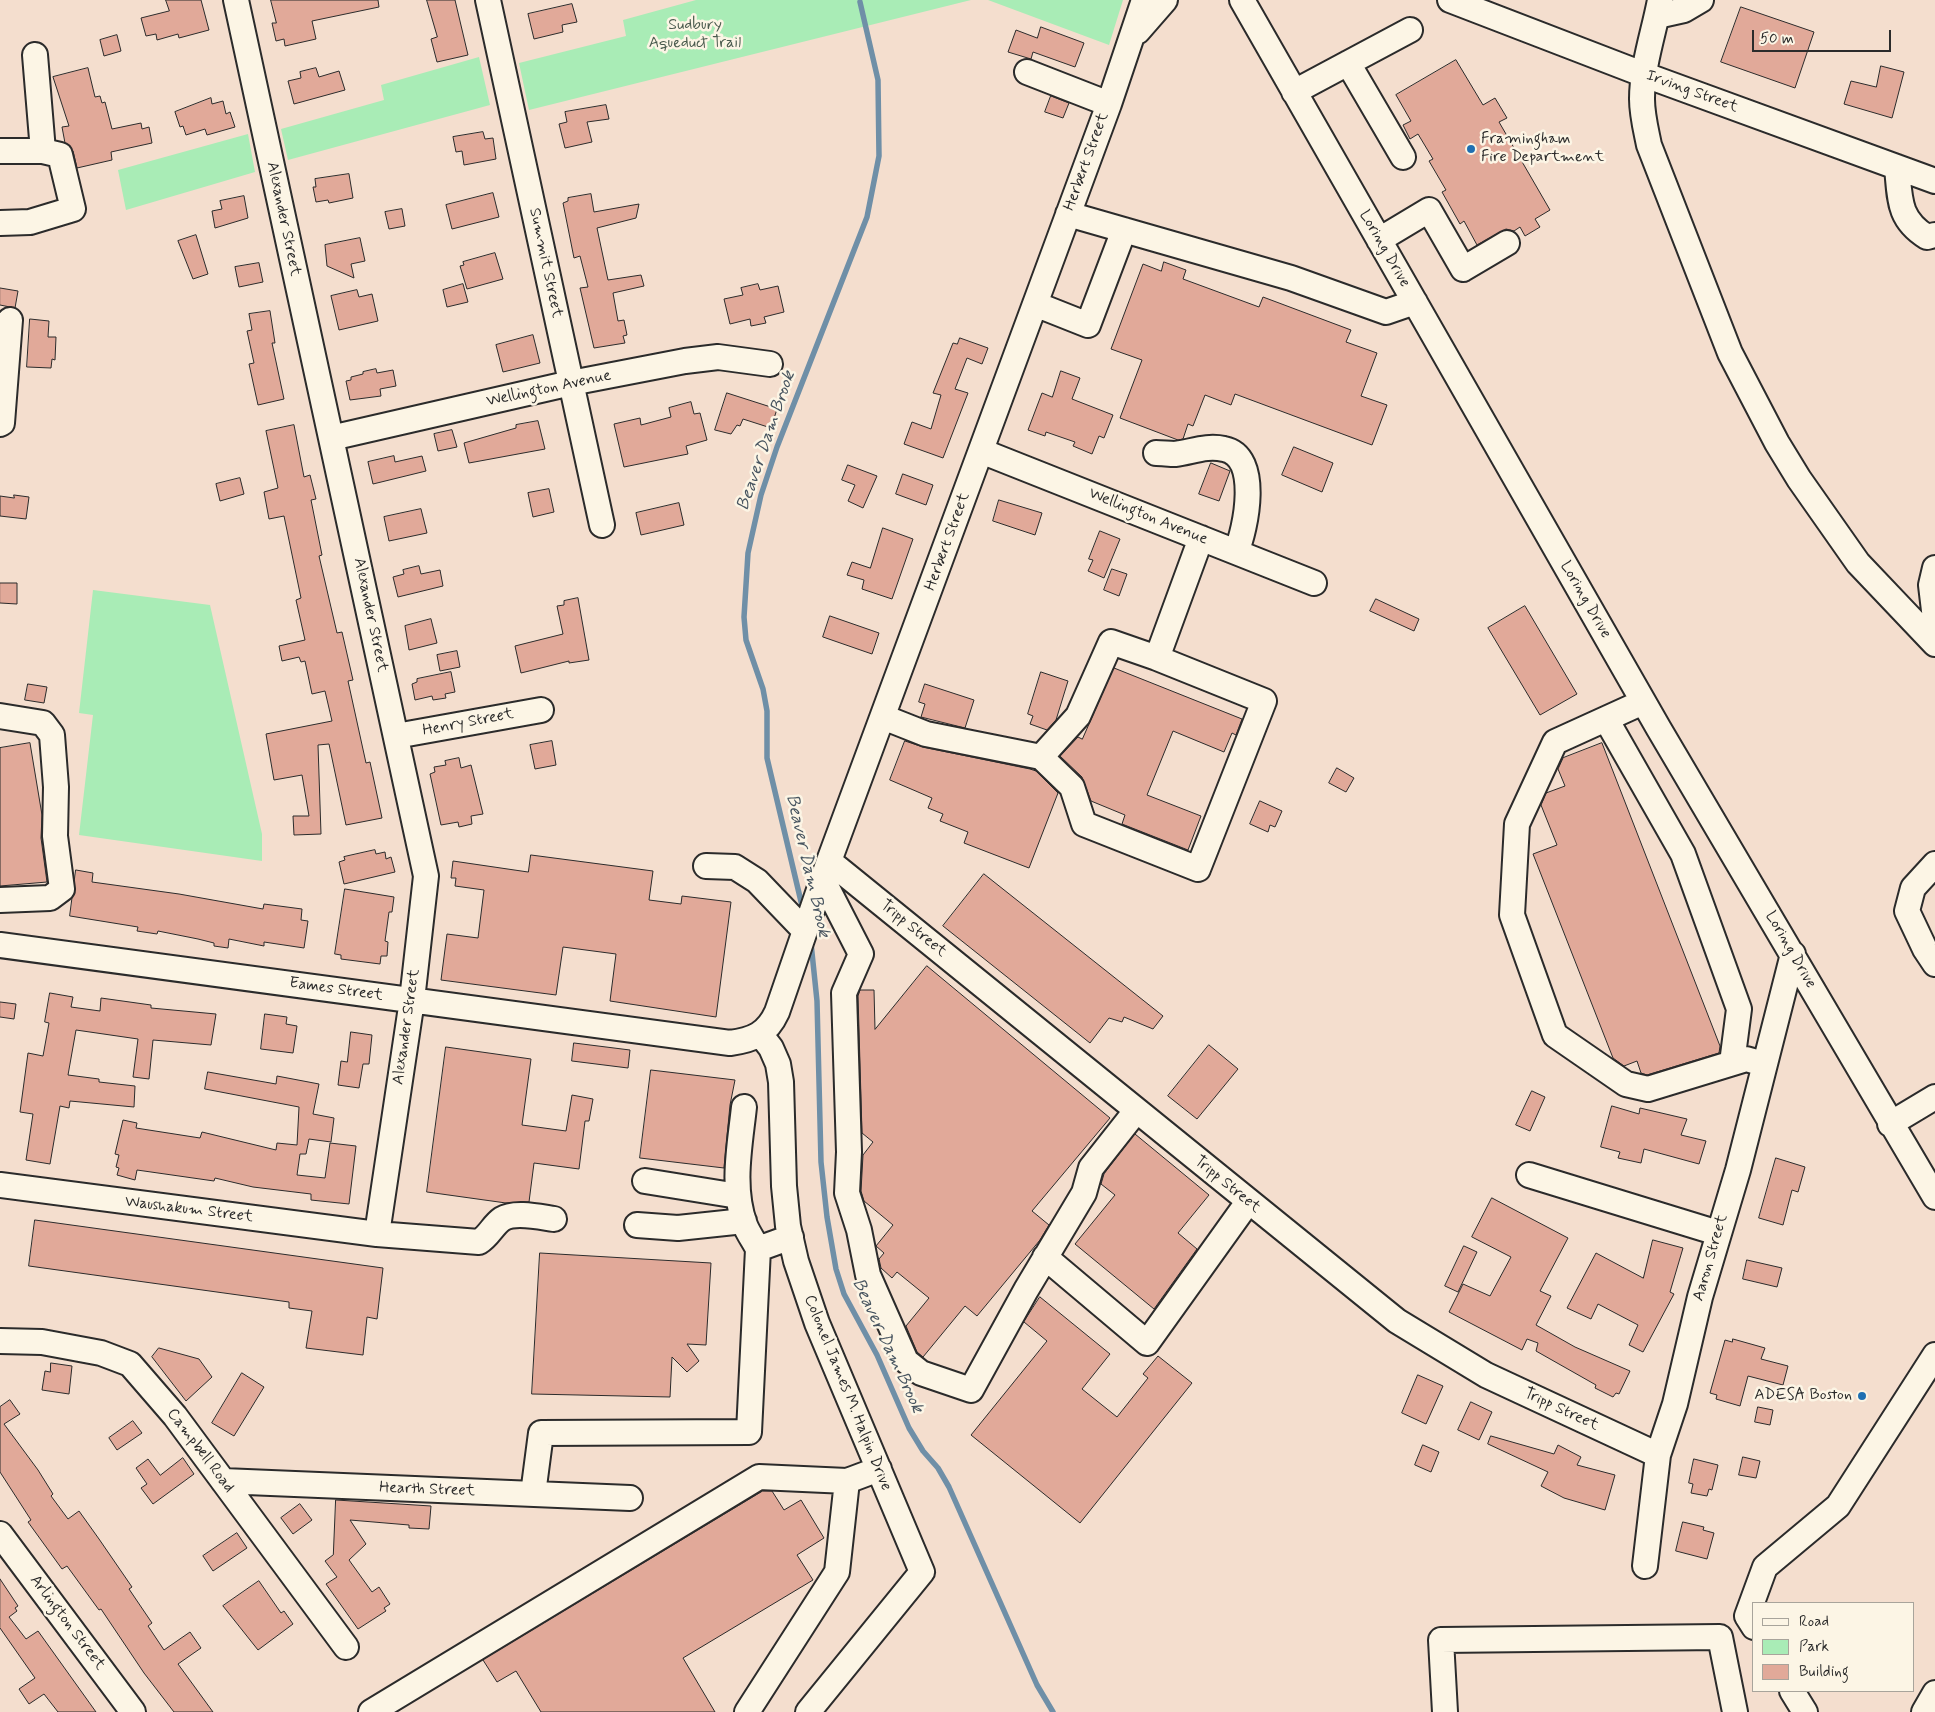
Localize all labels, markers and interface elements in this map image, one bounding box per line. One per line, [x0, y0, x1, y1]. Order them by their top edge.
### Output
park label: Sudbury Aqueduct Trail [649, 16, 741, 54]
scale bar [1755, 20, 1894, 52]
text: 50 m [1760, 29, 1794, 49]
street label: Irving Street [1643, 67, 1741, 117]
street label: Herbert Street [1060, 110, 1114, 214]
place label: Framingham Fire Department [1481, 130, 1604, 168]
marker: Framingham Fire Department [1465, 143, 1477, 155]
street label: Alexander Street [261, 160, 305, 278]
street label: Summit Street [524, 206, 566, 320]
street label: Loring Drive [1354, 207, 1414, 291]
street label: Wellington Avenue [485, 366, 613, 412]
water label: Beaver Dam Brook [733, 369, 801, 513]
street label: Wellington Avenue [1086, 484, 1210, 550]
street label: Herbert Street [921, 490, 975, 594]
street label: Alexander Street [348, 556, 392, 674]
street label: Loring Drive [1555, 558, 1615, 642]
street label: Henry Street [421, 705, 515, 741]
water label: Beaver Dam Brook [780, 793, 834, 939]
street label: Tripp Street [876, 896, 950, 962]
street label: Loring Drive [1760, 908, 1820, 992]
street label: Alexander Street [389, 968, 425, 1086]
street label: Eames Street [288, 974, 384, 1006]
street label: Tripp Street [1190, 1152, 1264, 1218]
street label: Waushakum Street [124, 1193, 254, 1227]
street label: Aaron Street [1689, 1212, 1733, 1304]
water label: Beaver Dam Brook [846, 1275, 928, 1417]
street label: Colonel James M. Halpin Drive [799, 1292, 895, 1494]
street label: Tripp Street [1521, 1384, 1601, 1436]
place label: ADESA Boston [1754, 1386, 1852, 1406]
marker: ADESA Boston [1856, 1390, 1868, 1402]
street label: Campbell Road [162, 1405, 238, 1497]
street label: Hearth Street [379, 1479, 475, 1501]
street label: Arlington Street [25, 1572, 109, 1674]
legend [1752, 1602, 1915, 1692]
text: Road [1799, 1612, 1829, 1632]
text: Park [1799, 1637, 1829, 1657]
text: Building [1799, 1662, 1849, 1682]

